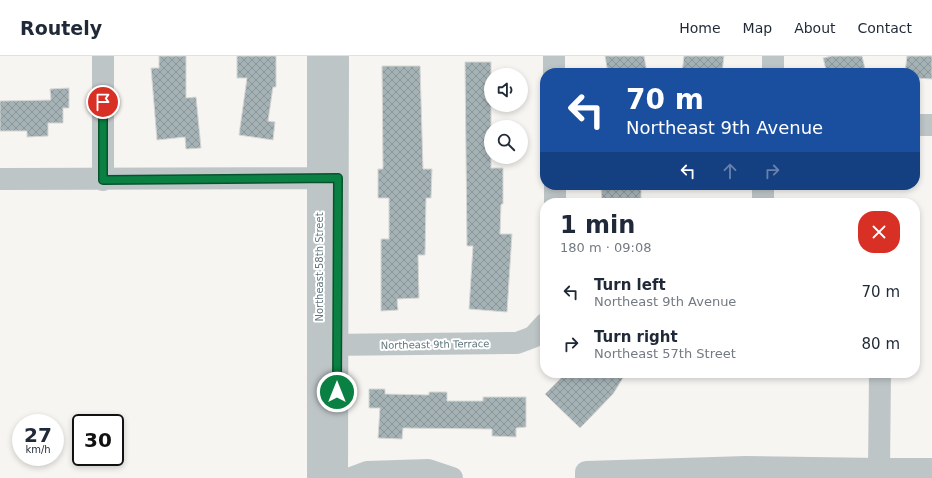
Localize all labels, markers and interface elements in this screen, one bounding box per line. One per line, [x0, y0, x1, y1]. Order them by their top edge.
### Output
text: Routely [20, 17, 102, 39]
text: Home [679, 20, 721, 36]
text: Map [743, 20, 772, 36]
text: About [794, 20, 836, 36]
text: Contact [858, 20, 912, 36]
map controls [484, 68, 528, 164]
button: sound [484, 68, 528, 112]
text: 70 m [626, 83, 704, 116]
icon: left [560, 84, 612, 136]
pin [86, 85, 120, 119]
icon: arrive [92, 91, 114, 113]
text: Northeast 9th Avenue [626, 117, 823, 138]
button: search [484, 120, 528, 164]
icon: left [677, 160, 699, 182]
icon: ahead [719, 160, 741, 182]
icon: right [761, 160, 783, 182]
text: 1 min [560, 211, 635, 239]
button: close [858, 211, 900, 253]
street label: Northeast 58th Street [314, 212, 325, 322]
text: 180 m · 09:08 [560, 240, 651, 255]
text: Turn left [594, 276, 666, 294]
icon: left [560, 281, 582, 303]
text: 70 m [862, 283, 900, 301]
text: Northeast 9th Avenue [594, 294, 736, 309]
text: Turn right [594, 328, 678, 346]
icon: right [560, 333, 582, 355]
text: 80 m [862, 335, 900, 353]
street label: Northeast 9th Terrace [381, 338, 489, 351]
text: Northeast 57th Street [594, 346, 736, 361]
position arrow [316, 371, 358, 413]
speed limit sign: 30 [72, 414, 124, 466]
text: 27 [24, 423, 52, 447]
text: km/h [25, 444, 51, 455]

